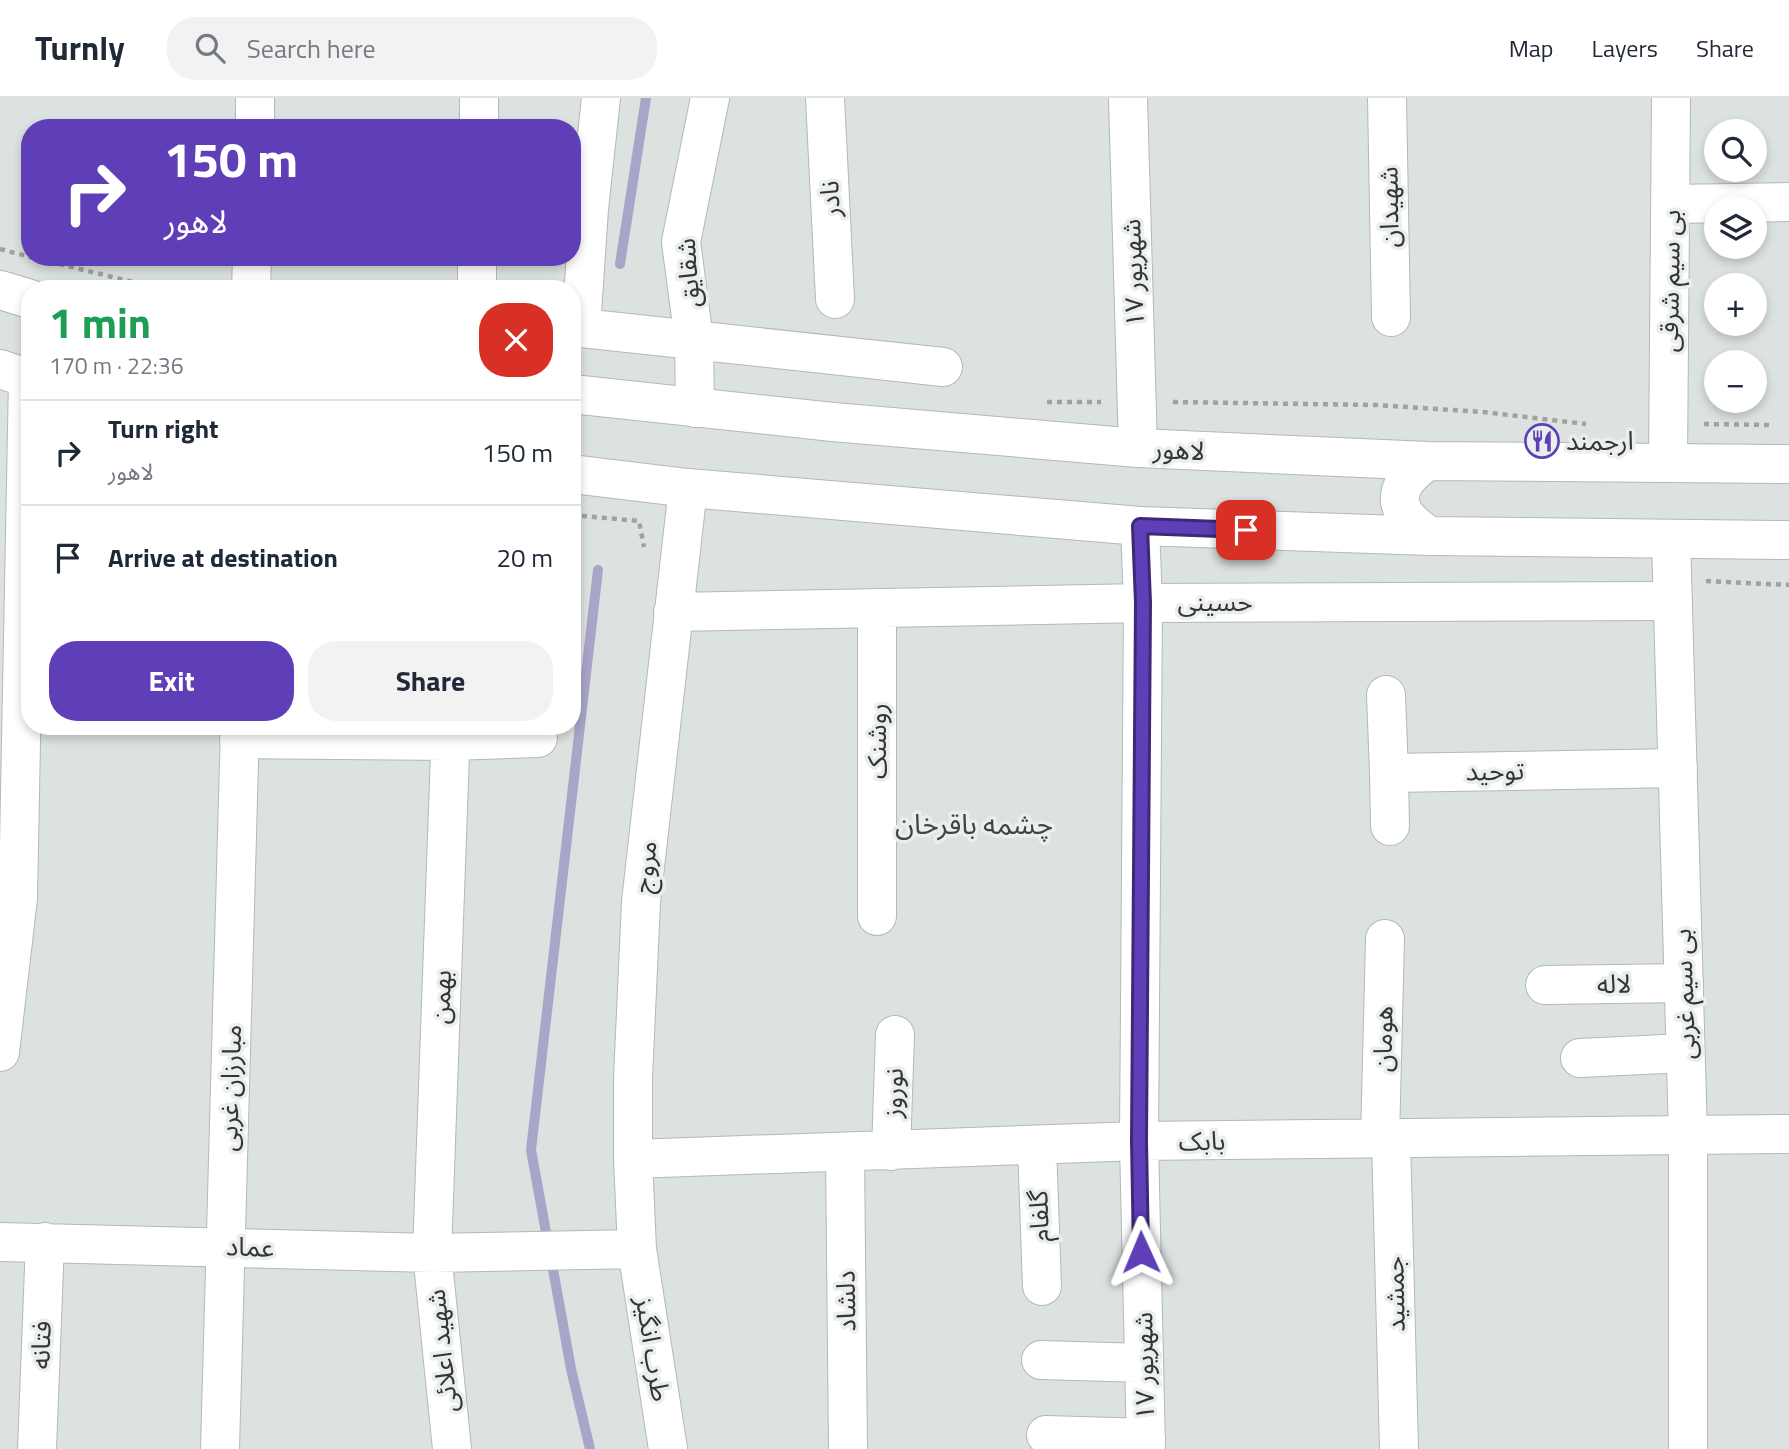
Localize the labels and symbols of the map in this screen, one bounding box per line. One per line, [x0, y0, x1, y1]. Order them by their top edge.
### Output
street label: شهیدان [1368, 166, 1409, 248]
street label: نادر [809, 180, 850, 219]
street label: بی سیم شرقی [1649, 209, 1691, 353]
street label: ۱۷ شهریور [1111, 218, 1154, 328]
street label: شقایق [666, 237, 709, 309]
place label: ارجمند [1566, 421, 1634, 460]
restaurant icon: ارجمند [1523, 422, 1561, 460]
street label: لاهور [1151, 429, 1206, 470]
pin [1216, 500, 1276, 560]
street label: حسینی [1177, 582, 1253, 621]
street label: روشنک [857, 703, 896, 779]
street label: توحید [1465, 750, 1525, 791]
district label: چشمه باقرخان [895, 802, 1053, 845]
street label: مروج [622, 839, 667, 895]
street label: بی سیم غربی [1662, 928, 1706, 1060]
street label: لاله [1596, 964, 1632, 1003]
street label: بهمن [420, 969, 461, 1025]
street label: هومان [1362, 1006, 1403, 1072]
street label: مبارزان غربی [208, 1024, 251, 1152]
street label: نوروز [872, 1067, 913, 1120]
street label: بابک [1178, 1121, 1226, 1160]
street label: گلفام [1018, 1189, 1060, 1242]
position arrow [1104, 1215, 1178, 1289]
street label: عماد [225, 1226, 275, 1267]
street label: جمشید [1374, 1256, 1415, 1332]
street label: دلشاد [825, 1270, 866, 1332]
street label: شهید اعلائی [416, 1287, 467, 1415]
street label: طرب انگیز [626, 1293, 681, 1404]
street label: ۱۷ شهریور [1123, 1312, 1164, 1420]
street label: فتانه [20, 1320, 61, 1370]

